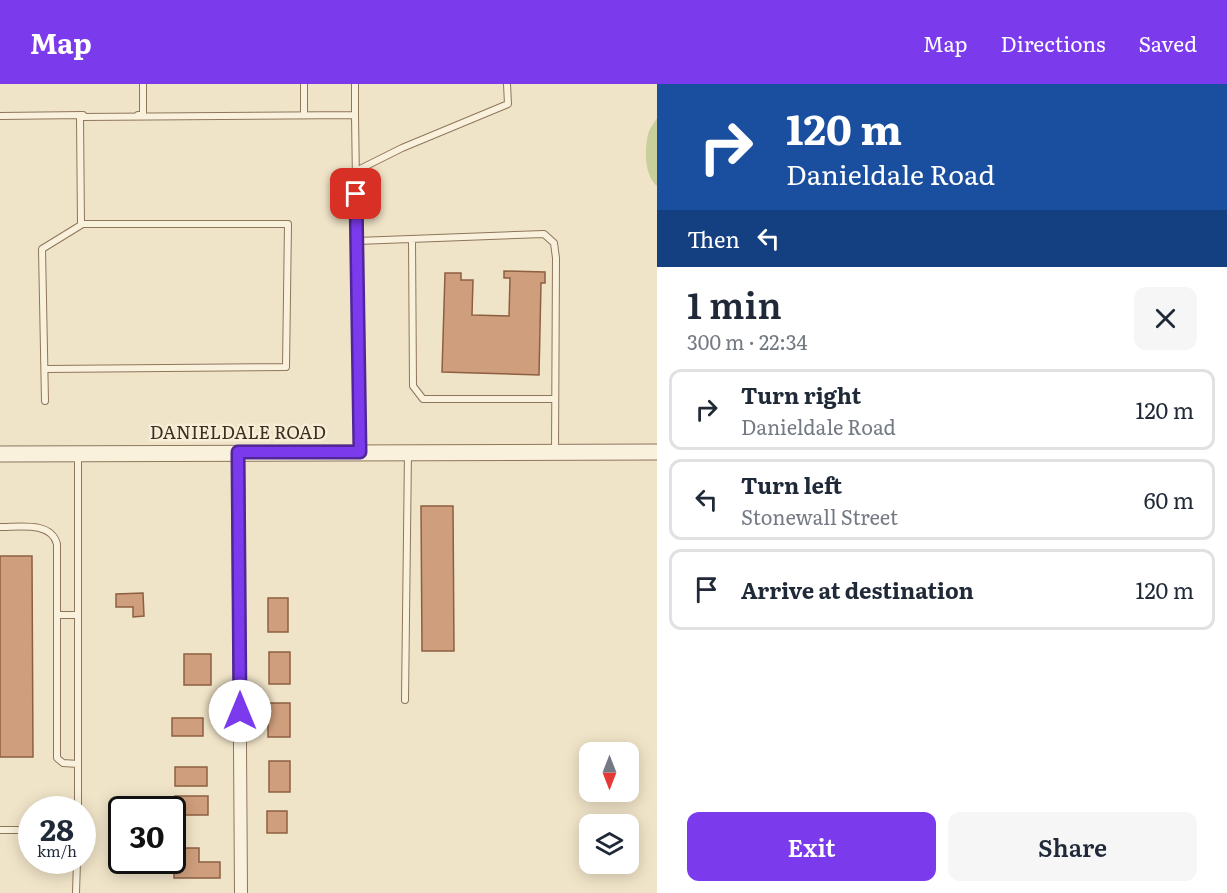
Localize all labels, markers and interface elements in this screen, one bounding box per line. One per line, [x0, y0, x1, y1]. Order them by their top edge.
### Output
text: Map [30, 21, 92, 63]
text: Map [923, 27, 968, 58]
text: Directions [1001, 27, 1106, 58]
text: Saved [1139, 27, 1197, 58]
text: 120 m [786, 96, 902, 158]
icon: right [687, 108, 765, 186]
text: Danieldale Road [786, 153, 995, 193]
pin [330, 168, 381, 219]
icon: arrive [339, 177, 372, 210]
text: Then [687, 222, 740, 255]
icon: left [752, 222, 785, 255]
text: 1 min [687, 277, 782, 330]
button: close [1134, 287, 1197, 350]
text: 300 m · 22:34 [687, 326, 808, 356]
text: Turn right [741, 378, 861, 411]
icon: right [690, 393, 723, 426]
text: 120 m [1135, 393, 1194, 426]
text: Danieldale Road [741, 411, 896, 441]
street label: DANIELDALE ROAD [150, 418, 326, 445]
text: Turn left [741, 468, 842, 501]
icon: left [690, 483, 723, 516]
text: 60 m [1144, 483, 1194, 516]
text: Stonewall Street [741, 501, 898, 531]
icon: arrive [690, 573, 723, 606]
text: Arrive at destination [741, 573, 974, 606]
text: 120 m [1135, 573, 1194, 606]
position arrow [208, 679, 272, 743]
north arrow [579, 742, 639, 802]
map controls [579, 742, 639, 874]
speed limit sign: 30 [108, 796, 186, 874]
text: 28 [40, 806, 74, 850]
button: Exit [687, 812, 936, 881]
button: Share [948, 812, 1197, 881]
button: layers [579, 814, 639, 874]
text: km/h [37, 839, 77, 862]

